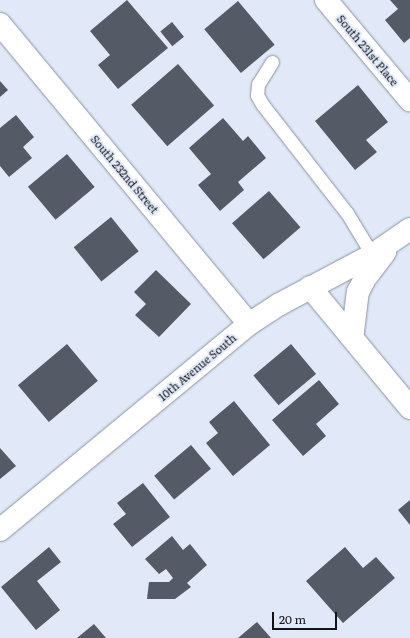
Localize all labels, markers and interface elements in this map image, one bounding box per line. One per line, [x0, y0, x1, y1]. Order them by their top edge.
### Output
street label: South 231st Place [335, 12, 401, 88]
street label: South 232nd Street [88, 132, 162, 216]
street label: 10th Avenue South [156, 331, 238, 403]
scale bar [274, 604, 339, 630]
text: 20 m [279, 610, 306, 628]

